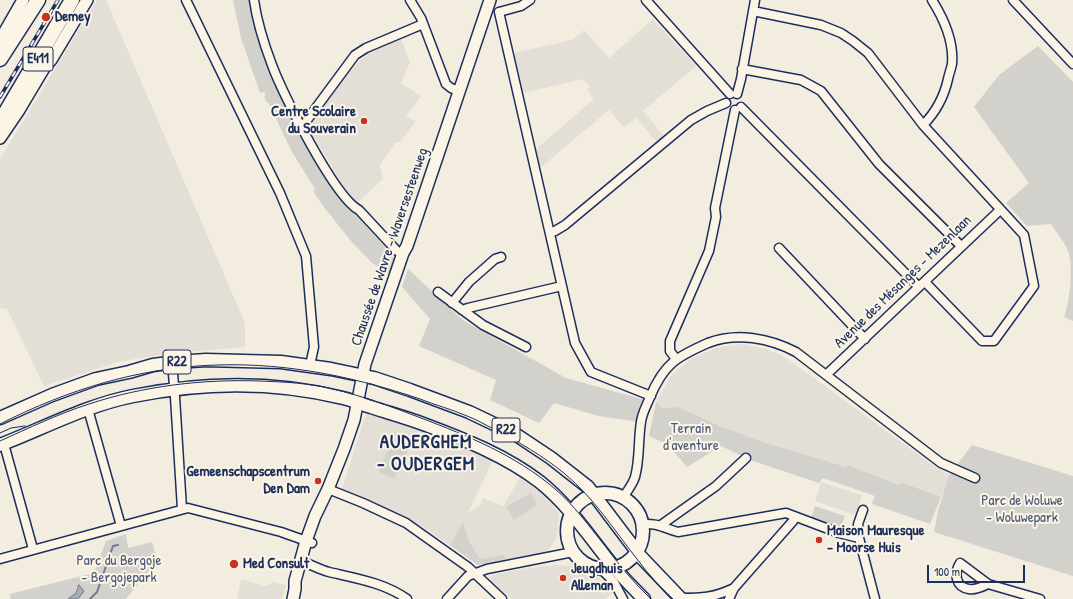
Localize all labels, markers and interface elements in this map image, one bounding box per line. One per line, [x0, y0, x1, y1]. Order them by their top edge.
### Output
place label: Demey [55, 8, 91, 26]
marker: Demey [40, 11, 52, 23]
road number: E411 [23, 47, 53, 71]
place label: Centre Scolaire du Souverain [271, 103, 356, 138]
marker: Centre Scolaire du Souverain [359, 116, 369, 126]
street label: Chaussée de Wavre - Waversesteenweg [348, 146, 432, 348]
street label: Avenue des Mésanges - Mezenlaan [831, 212, 975, 352]
road number: R22 [163, 350, 191, 374]
road number: R22 [492, 418, 520, 442]
park label: Terrain d'aventure [663, 420, 719, 455]
district label: AUDERGHEM - OUDERGEM [377, 432, 475, 476]
place label: Gemeenschapscentrum Den Dam [186, 463, 310, 498]
marker: Gemeenschapscentrum Den Dam [313, 476, 323, 486]
park label: Parc de Woluwe - Woluwepark [981, 492, 1063, 527]
place label: Maison Mauresque - Moorse Huis [827, 522, 924, 557]
marker: Maison Mauresque - Moorse Huis [814, 535, 824, 545]
park label: Parc du Bergoje - Bergojepark [76, 552, 162, 587]
place label: Med Consult [243, 555, 309, 573]
scale bar [929, 557, 1027, 583]
marker: Med Consult [228, 558, 240, 570]
place label: Jeugdhuis Alleman [571, 560, 622, 595]
text: 100 m [934, 563, 960, 580]
marker: Jeugdhuis Alleman [558, 573, 568, 583]

